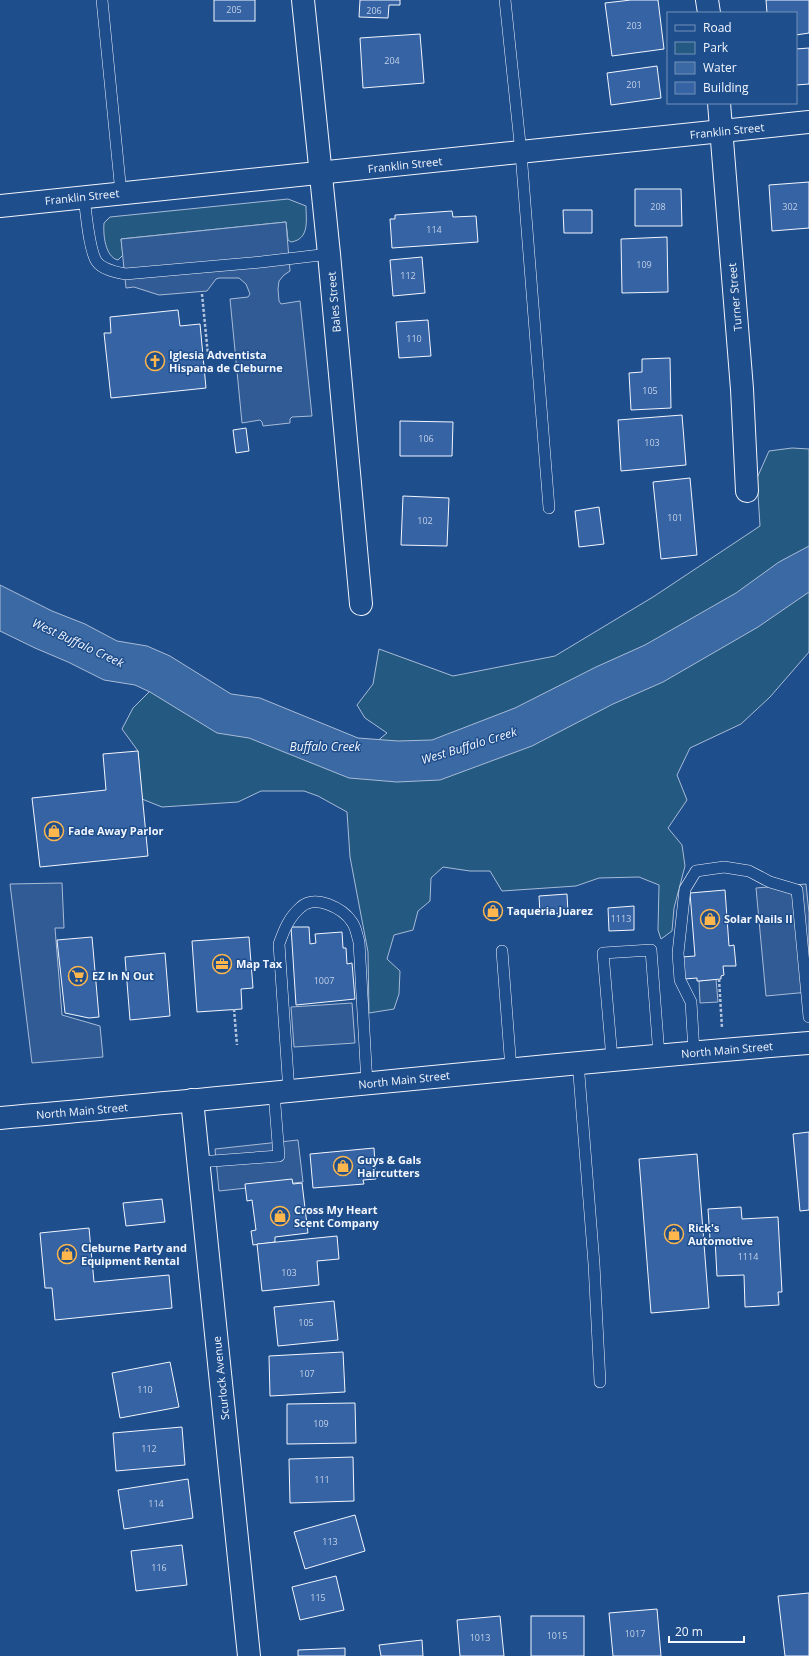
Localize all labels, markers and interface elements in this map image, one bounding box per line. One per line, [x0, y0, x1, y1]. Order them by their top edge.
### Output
house number: 205 [226, 3, 242, 16]
house number: 206 [366, 4, 382, 17]
legend [667, 12, 797, 104]
house number: 203 [626, 19, 642, 32]
text: Road [703, 19, 732, 36]
text: Park [703, 39, 729, 56]
house number: 204 [384, 54, 400, 67]
text: Water [703, 59, 737, 76]
house number: 201 [626, 78, 642, 91]
text: Building [703, 79, 749, 96]
street label: Franklin Street [689, 119, 765, 142]
street label: Franklin Street [367, 153, 443, 176]
street label: Franklin Street [44, 185, 120, 208]
house number: 208 [650, 200, 666, 213]
house number: 302 [782, 200, 798, 213]
house number: 114 [426, 223, 442, 236]
house number: 109 [636, 258, 652, 271]
street label: Turner Street [724, 262, 745, 332]
house number: 112 [400, 269, 416, 282]
street label: Bales Street [323, 271, 344, 333]
house number: 110 [406, 332, 422, 345]
place label: Iglesia Adventista Hispana de Cleburne [169, 347, 283, 375]
church icon: Iglesia Adventista Hispana de Cleburne [144, 350, 166, 372]
house number: 105 [642, 384, 658, 397]
house number: 106 [418, 432, 434, 445]
house number: 103 [644, 436, 660, 449]
house number: 101 [667, 511, 683, 524]
house number: 102 [417, 514, 433, 527]
water label: West Buffalo Creek [30, 614, 128, 672]
water label: West Buffalo Creek [419, 723, 520, 768]
water label: Buffalo Creek [290, 738, 362, 755]
shop icon: Fade Away Parlor [43, 820, 65, 842]
place label: Fade Away Parlor [68, 823, 163, 838]
shop icon: Taqueria Juarez [482, 900, 504, 922]
place label: Taqueria Juarez [507, 903, 594, 918]
shop icon: Solar Nails II [699, 908, 721, 930]
place label: Solar Nails II [724, 911, 793, 926]
house number: 1113 [611, 912, 631, 925]
office icon: Map Tax [211, 953, 233, 975]
place label: Map Tax [236, 956, 283, 971]
supermarket icon: EZ In N Out [67, 965, 89, 987]
place label: EZ In N Out [92, 968, 154, 983]
house number: 1007 [314, 974, 334, 987]
street label: North Main Street [680, 1038, 774, 1061]
street label: North Main Street [357, 1067, 451, 1092]
street label: North Main Street [35, 1099, 129, 1122]
place label: Guys & Gals Haircutters [357, 1152, 422, 1180]
shop icon: Guys & Gals Haircutters [332, 1155, 354, 1177]
place label: Cross My Heart Scent Company [294, 1202, 380, 1230]
shop icon: Cross My Heart Scent Company [269, 1205, 291, 1227]
place label: Rick's Automotive [688, 1220, 753, 1248]
shop icon: Rick's Automotive [663, 1223, 685, 1245]
place label: Cleburne Party and Equipment Rental [81, 1240, 187, 1268]
shop icon: Cleburne Party and Equipment Rental [56, 1243, 78, 1265]
house number: 1114 [738, 1250, 758, 1263]
house number: 103 [281, 1266, 297, 1279]
house number: 105 [298, 1316, 314, 1329]
street label: Scurlock Avenue [209, 1335, 232, 1421]
house number: 107 [299, 1367, 315, 1380]
house number: 110 [137, 1383, 153, 1396]
house number: 109 [313, 1417, 329, 1430]
house number: 112 [141, 1442, 157, 1455]
house number: 111 [314, 1473, 330, 1486]
house number: 114 [148, 1497, 164, 1510]
house number: 113 [322, 1535, 338, 1548]
house number: 116 [151, 1561, 167, 1574]
house number: 115 [310, 1591, 326, 1604]
scale bar [669, 1618, 744, 1644]
text: 20 m [675, 1623, 703, 1640]
house number: 1017 [625, 1627, 645, 1640]
house number: 1015 [547, 1629, 567, 1642]
house number: 1013 [470, 1631, 490, 1644]

